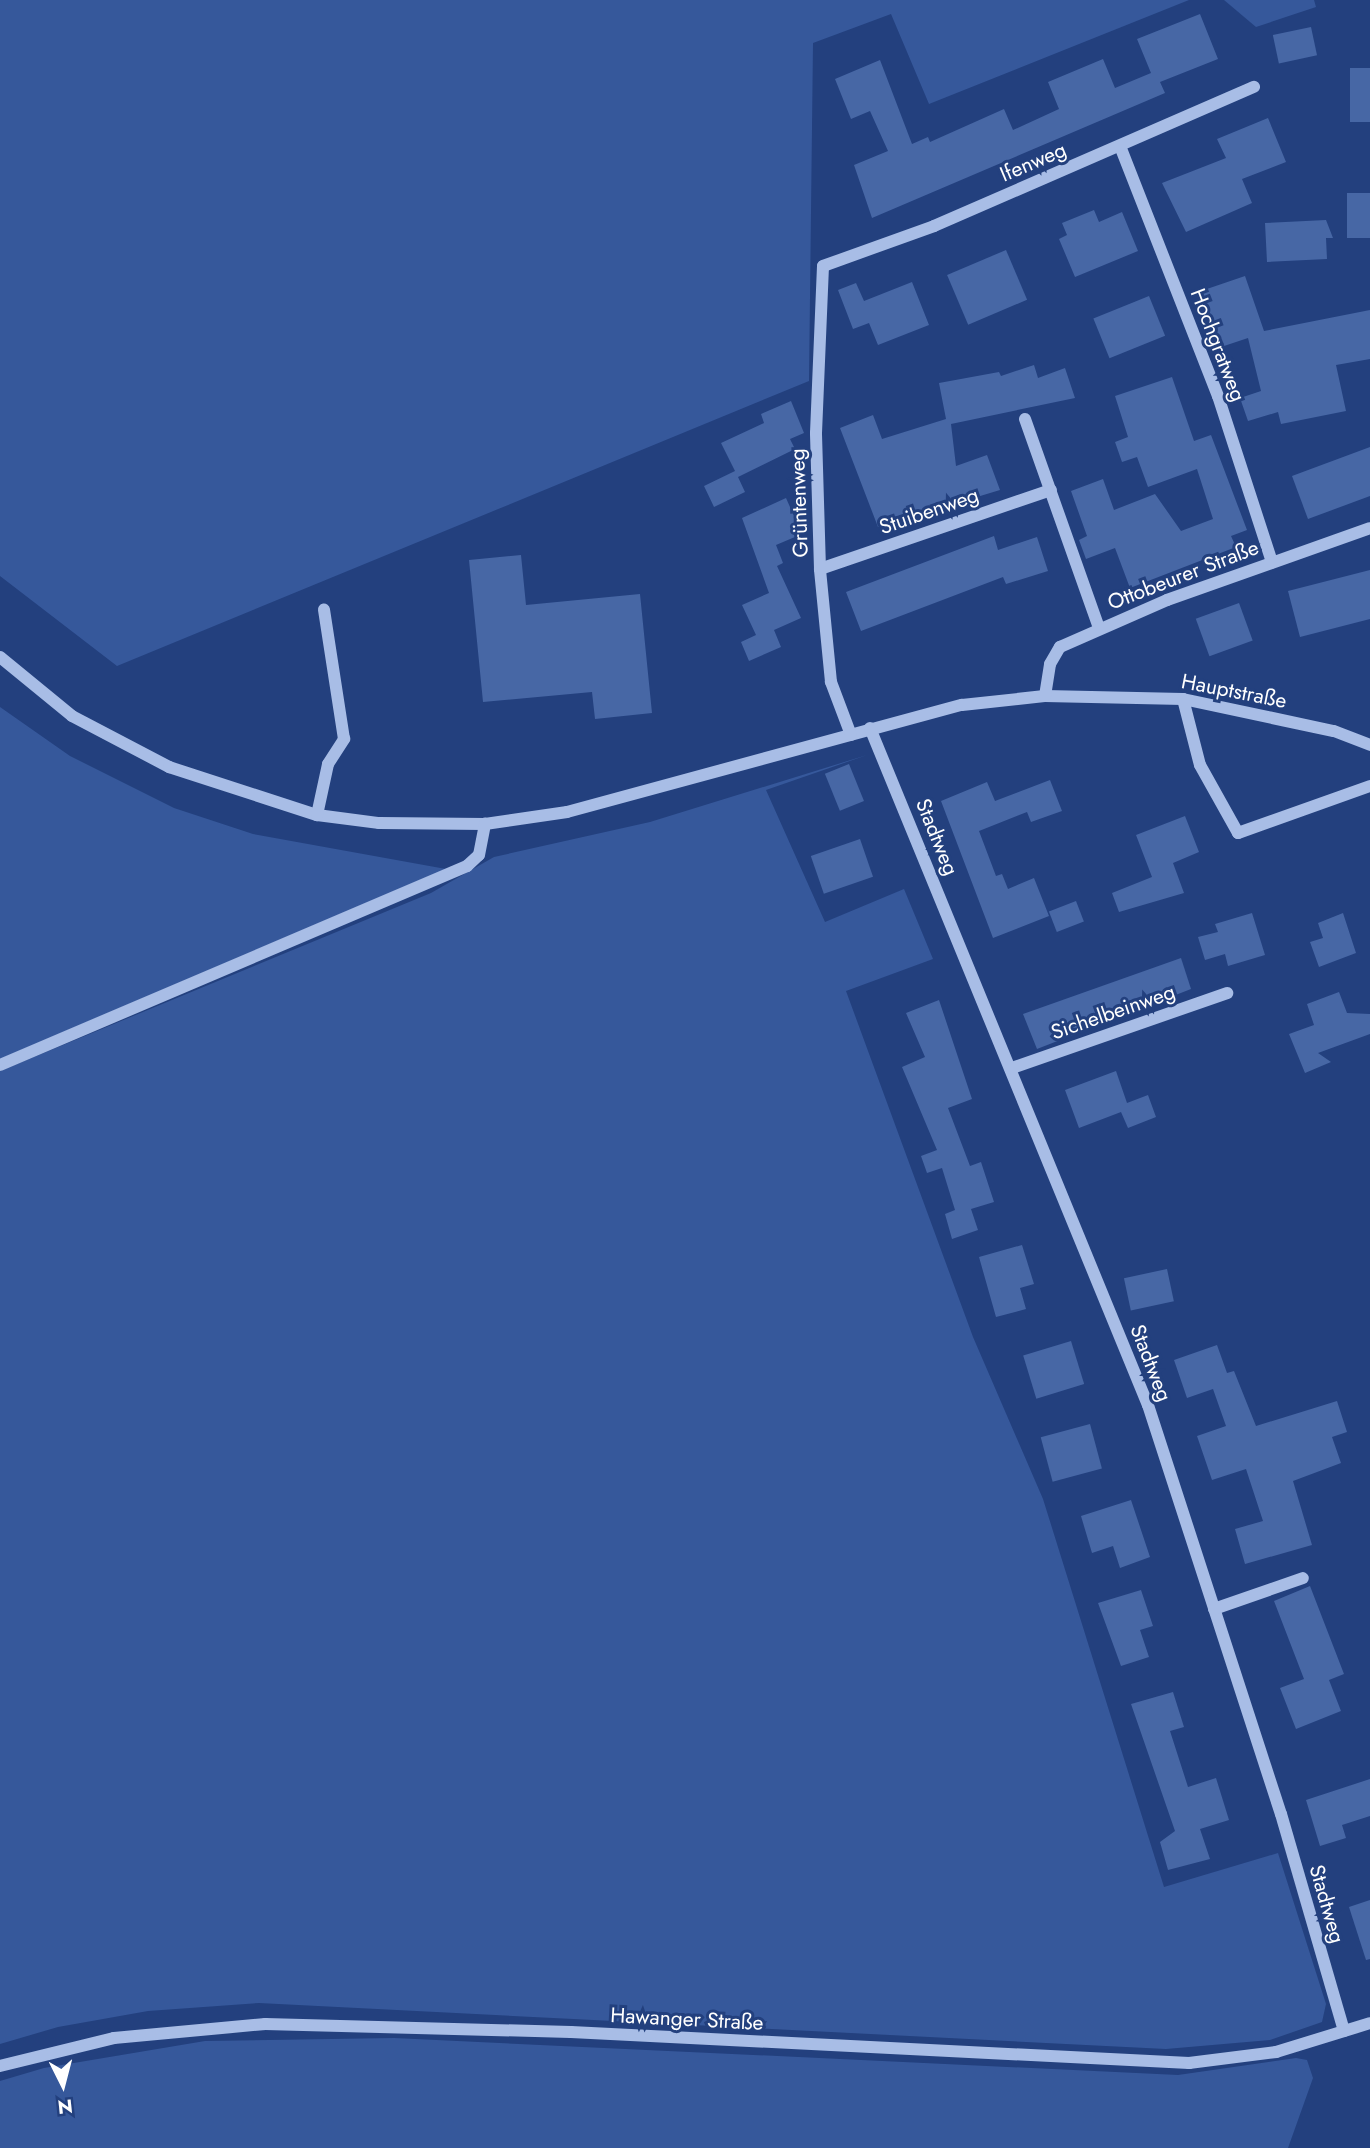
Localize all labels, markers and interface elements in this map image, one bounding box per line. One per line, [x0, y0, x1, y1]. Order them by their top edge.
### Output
street label: Ifenweg [996, 137, 1070, 187]
street label: Hochgratweg [1185, 285, 1251, 405]
street label: Grüntenweg [785, 448, 813, 558]
street label: Stuibenweg [876, 482, 982, 540]
street label: Ottobeurer Straße [1104, 535, 1262, 615]
street label: Hauptstraße [1179, 668, 1289, 714]
street label: Stadtweg [910, 795, 964, 879]
street label: Sichelbeinweg [1048, 979, 1178, 1045]
street label: Stadtweg [1125, 1321, 1177, 1405]
street label: Stadtweg [1304, 1862, 1350, 1946]
street label: Hawanger Straße [610, 2002, 764, 2036]
north arrow [28, 2050, 98, 2120]
text: N [56, 2092, 74, 2121]

